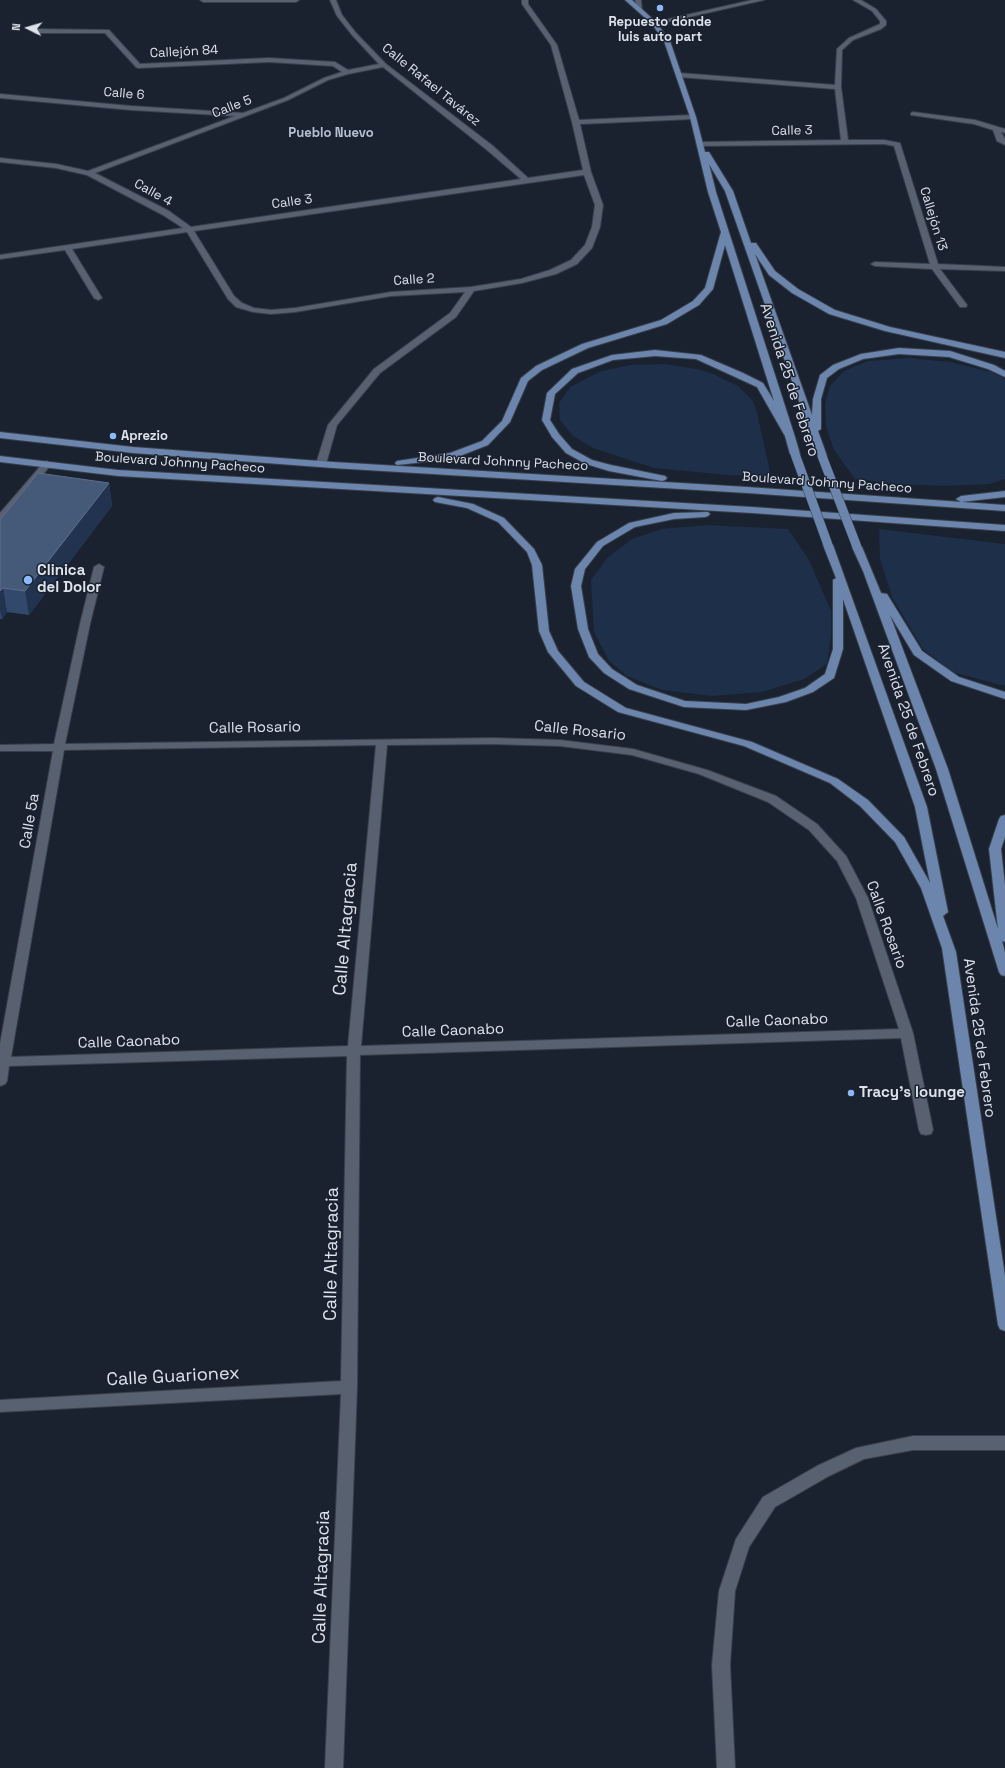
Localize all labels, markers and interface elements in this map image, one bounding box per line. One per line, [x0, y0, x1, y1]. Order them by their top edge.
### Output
marker: Repuesto dónde luis auto part [655, 3, 665, 13]
north arrow [8, 8, 48, 48]
place label: Repuesto dónde luis auto part [608, 14, 712, 45]
text: N [9, 23, 23, 31]
street label: Calle Rafael Tavárez [379, 40, 483, 130]
street label: Callejón 84 [149, 42, 219, 62]
street label: Calle 6 [103, 84, 145, 104]
street label: Calle 5 [210, 92, 254, 122]
street label: Calle 3 [771, 123, 813, 139]
district label: Pueblo Nuevo [288, 125, 374, 141]
street label: Calle 4 [131, 176, 175, 210]
street label: Callejón 13 [916, 185, 950, 253]
street label: Calle 3 [271, 191, 313, 213]
street label: Calle 2 [393, 271, 435, 289]
street label: Avenida 25 de Febrero [756, 301, 822, 459]
place label: Aprezio [121, 428, 168, 444]
marker: Aprezio [108, 431, 118, 441]
street label: Boulevard Johnny Pacheco [94, 449, 266, 477]
street label: Boulevard Johnny Pacheco [417, 450, 589, 474]
street label: Boulevard Johnny Pacheco [741, 469, 913, 497]
place label: Clinica del Dolor [37, 562, 101, 597]
marker: Clinica del Dolor [22, 574, 34, 586]
street label: Avenida 25 de Febrero [873, 641, 943, 799]
street label: Calle Rosario [533, 717, 627, 745]
street label: Calle Rosario [209, 718, 301, 738]
street label: Calle 5a [16, 792, 44, 850]
street label: Calle Altagracia [329, 861, 363, 997]
street label: Calle Rosario [862, 879, 910, 971]
street label: Avenida 25 de Febrero [959, 957, 999, 1119]
street label: Calle Caonabo [726, 1010, 828, 1032]
street label: Calle Caonabo [402, 1020, 504, 1042]
street label: Calle Caonabo [78, 1031, 180, 1053]
place label: Tracy's lounge [859, 1084, 965, 1102]
marker: Tracy's lounge [846, 1088, 856, 1098]
street label: Calle Altagracia [320, 1187, 344, 1321]
street label: Calle Guarionex [106, 1363, 240, 1391]
street label: Calle Altagracia [309, 1510, 335, 1644]

